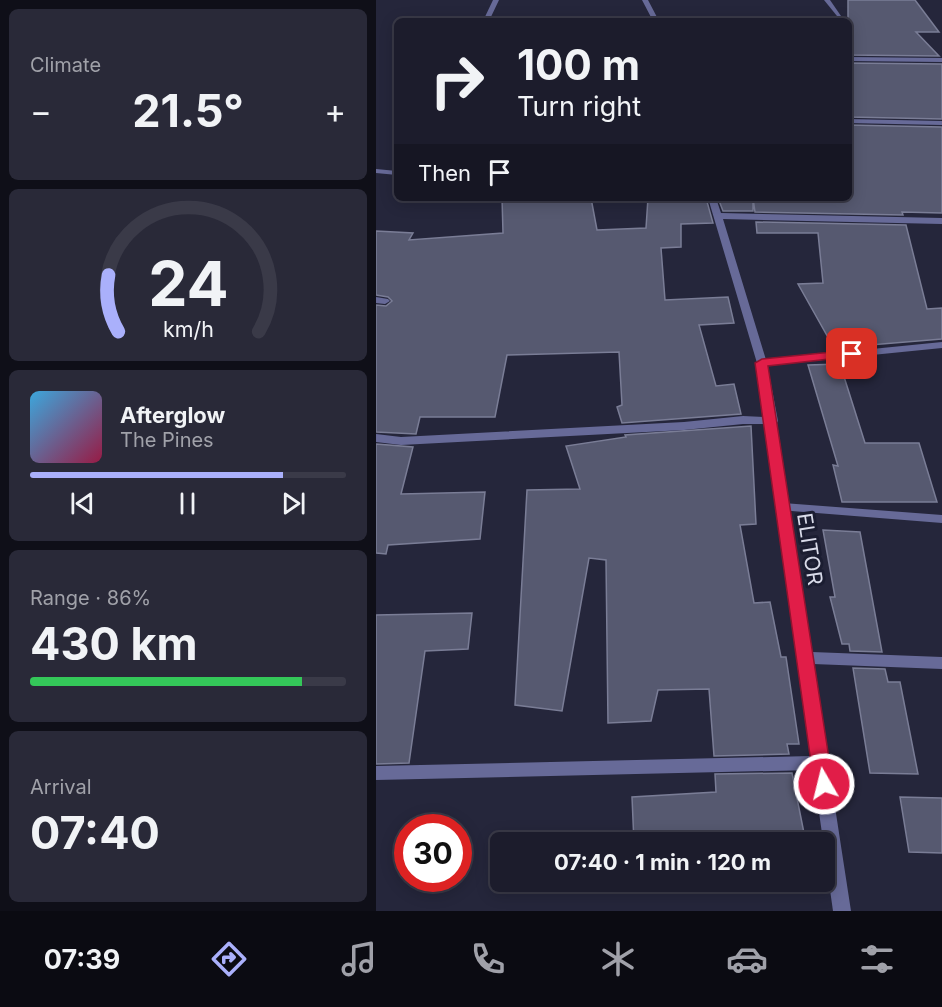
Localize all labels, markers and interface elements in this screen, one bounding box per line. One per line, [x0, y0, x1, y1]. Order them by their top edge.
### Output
text: 100 m [517, 39, 640, 90]
icon: right [418, 42, 496, 120]
text: Climate [30, 53, 101, 77]
text: 21.5° [132, 83, 244, 138]
text: Turn right [517, 90, 641, 123]
text: − [30, 91, 52, 131]
text: + [324, 91, 346, 131]
icon: arrive [483, 156, 516, 189]
text: Then [418, 160, 471, 186]
text: 24 [148, 246, 228, 321]
text: km/h [163, 317, 213, 343]
pin [826, 328, 877, 379]
icon: arrive [835, 337, 868, 370]
text: Afterglow [120, 402, 225, 428]
text: The Pines [120, 428, 214, 452]
icon: previous [66, 487, 99, 520]
icon: pause [171, 487, 204, 520]
icon: next [277, 487, 310, 520]
street label: ELITOR [792, 511, 828, 587]
text: Range · 86% [30, 586, 151, 610]
text: 430 km [30, 616, 198, 671]
position arrow [792, 752, 856, 816]
text: Arrival [30, 775, 92, 799]
text: 07:40 [30, 805, 160, 860]
speed limit sign: 30 [394, 814, 472, 892]
text: 07:40 · 1 min · 120 m [554, 849, 771, 875]
icon: directions [208, 938, 250, 980]
icon: music [338, 938, 380, 980]
icon: phone [467, 938, 509, 980]
icon: climate [597, 938, 639, 980]
icon: car [726, 938, 768, 980]
icon: filters [856, 938, 898, 980]
text: 07:39 [44, 943, 120, 976]

